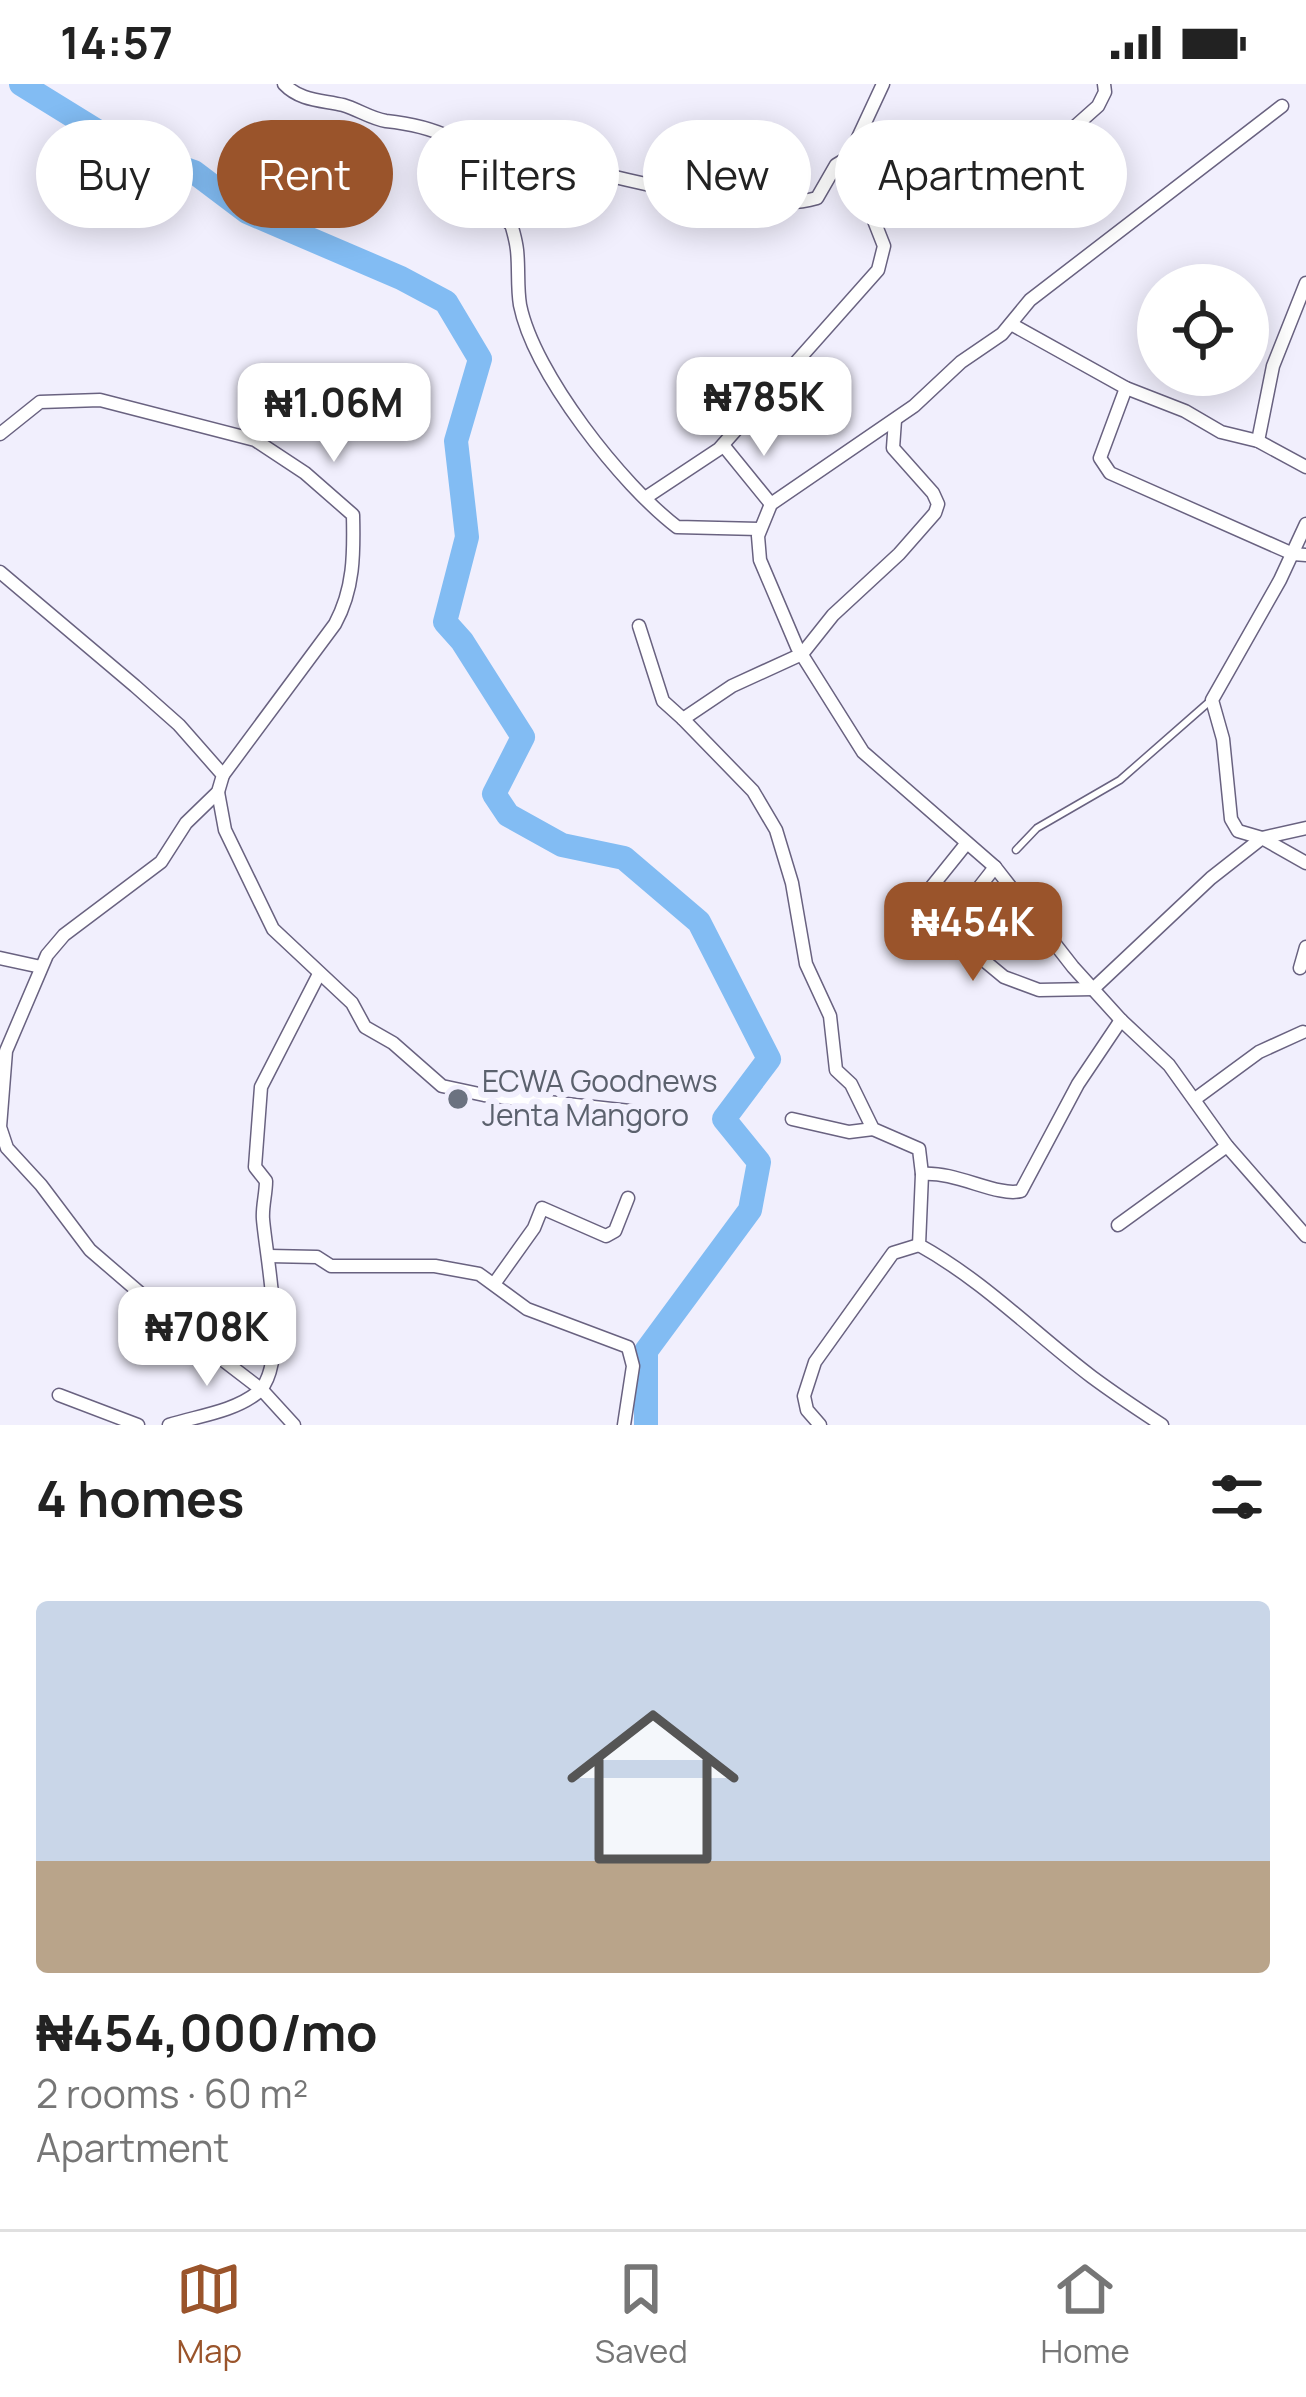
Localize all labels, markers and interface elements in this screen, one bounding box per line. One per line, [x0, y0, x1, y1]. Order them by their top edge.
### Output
text: 14:57 [60, 11, 173, 73]
chip: Buy [36, 120, 193, 228]
chip: Rent [217, 120, 393, 228]
chip: Filters [417, 120, 619, 228]
chip: New [643, 120, 811, 228]
chip: Apartment [835, 120, 1127, 228]
map controls [1137, 264, 1269, 396]
button: locate [1137, 264, 1269, 396]
pin: ₦785K [680, 357, 848, 459]
pin: ₦1.06M [236, 363, 432, 465]
text: ₦785K [704, 369, 824, 423]
text: ₦1.06M [265, 375, 403, 429]
pin: ₦454K [889, 882, 1057, 984]
text: ₦454K [911, 894, 1035, 948]
place label: ECWA Goodnews Jenta Mangoro [482, 1060, 717, 1135]
marker: ECWA Goodnews Jenta Mangoro [445, 1086, 471, 1112]
pin: ₦708K [123, 1287, 291, 1389]
text: ₦708K [145, 1299, 269, 1353]
text: 4 homes [36, 1463, 244, 1532]
icon: filters [1204, 1464, 1270, 1530]
icon: home [545, 1679, 761, 1895]
text: ₦454,000/mo [36, 1997, 377, 2066]
text: 2 rooms · 60 m² [36, 2066, 308, 2120]
text: Apartment [36, 2120, 229, 2174]
tab: Map [176, 2256, 242, 2373]
tab: Saved [595, 2256, 688, 2373]
tab: Home [1040, 2256, 1130, 2373]

